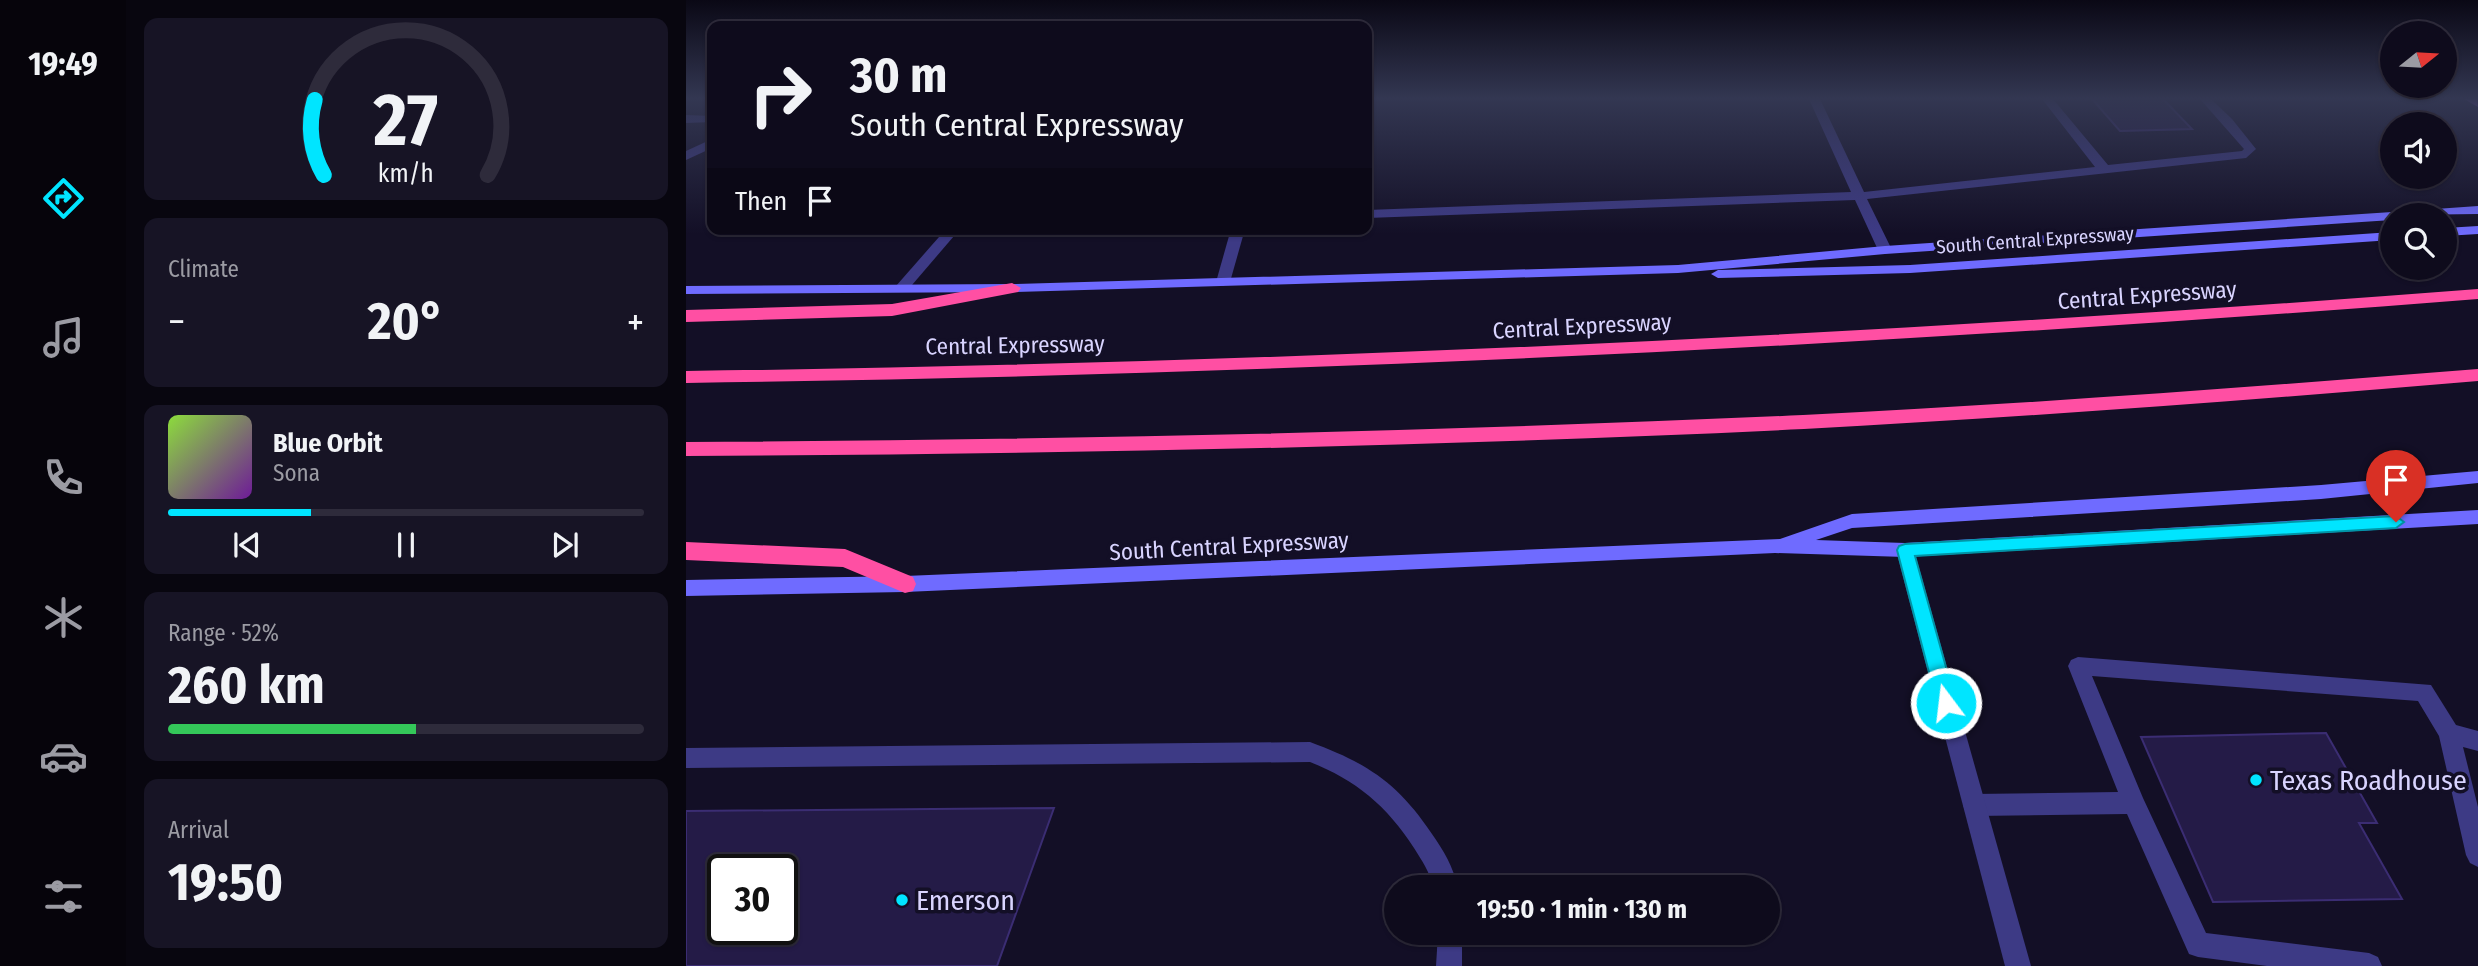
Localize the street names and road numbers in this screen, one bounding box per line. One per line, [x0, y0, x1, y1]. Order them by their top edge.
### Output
street label: South Central Expressway [1935, 222, 2135, 258]
street label: Central Expressway [2057, 275, 2238, 315]
street label: Central Expressway [1492, 307, 1673, 345]
street label: Central Expressway [925, 329, 1106, 361]
street label: South Central Expressway [1109, 526, 1350, 566]

